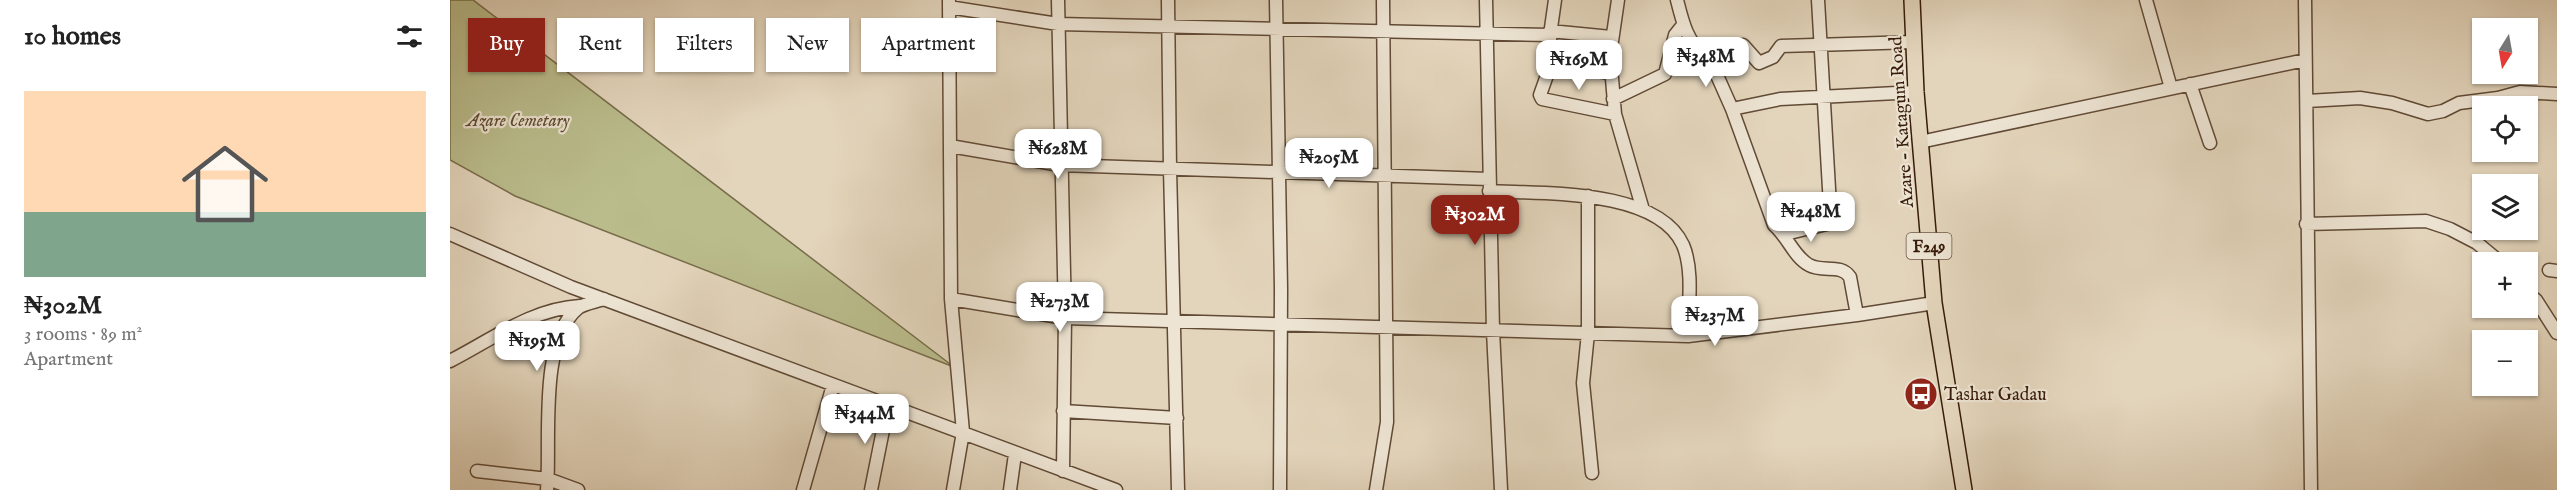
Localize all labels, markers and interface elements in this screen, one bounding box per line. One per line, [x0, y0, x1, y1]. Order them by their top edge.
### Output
chip: Buy [468, 18, 545, 72]
chip: Rent [557, 18, 643, 72]
chip: Filters [655, 18, 754, 72]
chip: New [766, 18, 849, 72]
chip: Apartment [861, 18, 996, 72]
north arrow [2472, 18, 2538, 84]
map controls [2472, 18, 2538, 396]
text: 10 homes [24, 20, 121, 53]
icon: filters [393, 20, 426, 53]
street label: Azare - Katagum Road [1885, 35, 1920, 209]
pin: ₦348M [1664, 37, 1748, 88]
pin: ₦169M [1537, 40, 1621, 91]
text: ₦348M [1677, 44, 1735, 69]
text: ₦169M [1550, 47, 1608, 72]
button: locate [2472, 96, 2538, 162]
park label: Azare Cemetary [465, 110, 570, 133]
pin: ₦628M [1016, 129, 1100, 180]
icon: home [171, 130, 279, 238]
text: ₦628M [1029, 136, 1087, 161]
pin: ₦205M [1287, 138, 1371, 189]
text: ₦205M [1299, 145, 1359, 170]
button: layers [2472, 174, 2538, 240]
pin: ₦248M [1769, 192, 1853, 243]
pin: ₦302M [1433, 195, 1517, 246]
text: ₦248M [1781, 199, 1841, 224]
text: ₦302M [1445, 202, 1505, 227]
road number: F249 [1906, 233, 1952, 259]
button: + [2472, 252, 2538, 318]
pin: ₦273M [1018, 282, 1102, 333]
text: ₦302M [24, 289, 102, 322]
text: ₦273M [1030, 289, 1090, 314]
pin: ₦237M [1673, 296, 1757, 347]
text: ₦237M [1685, 303, 1745, 328]
pin: ₦195M [495, 321, 579, 372]
text: 3 rooms · 89 m² [24, 322, 142, 347]
text: ₦195M [509, 328, 565, 353]
button: − [2472, 330, 2538, 396]
text: Apartment [24, 347, 113, 372]
bus stop icon: Tashar Gadau [1903, 376, 1939, 412]
place label: Tashar Gadau [1944, 384, 2047, 407]
pin: ₦344M [823, 394, 907, 445]
text: ₦344M [835, 401, 895, 426]

